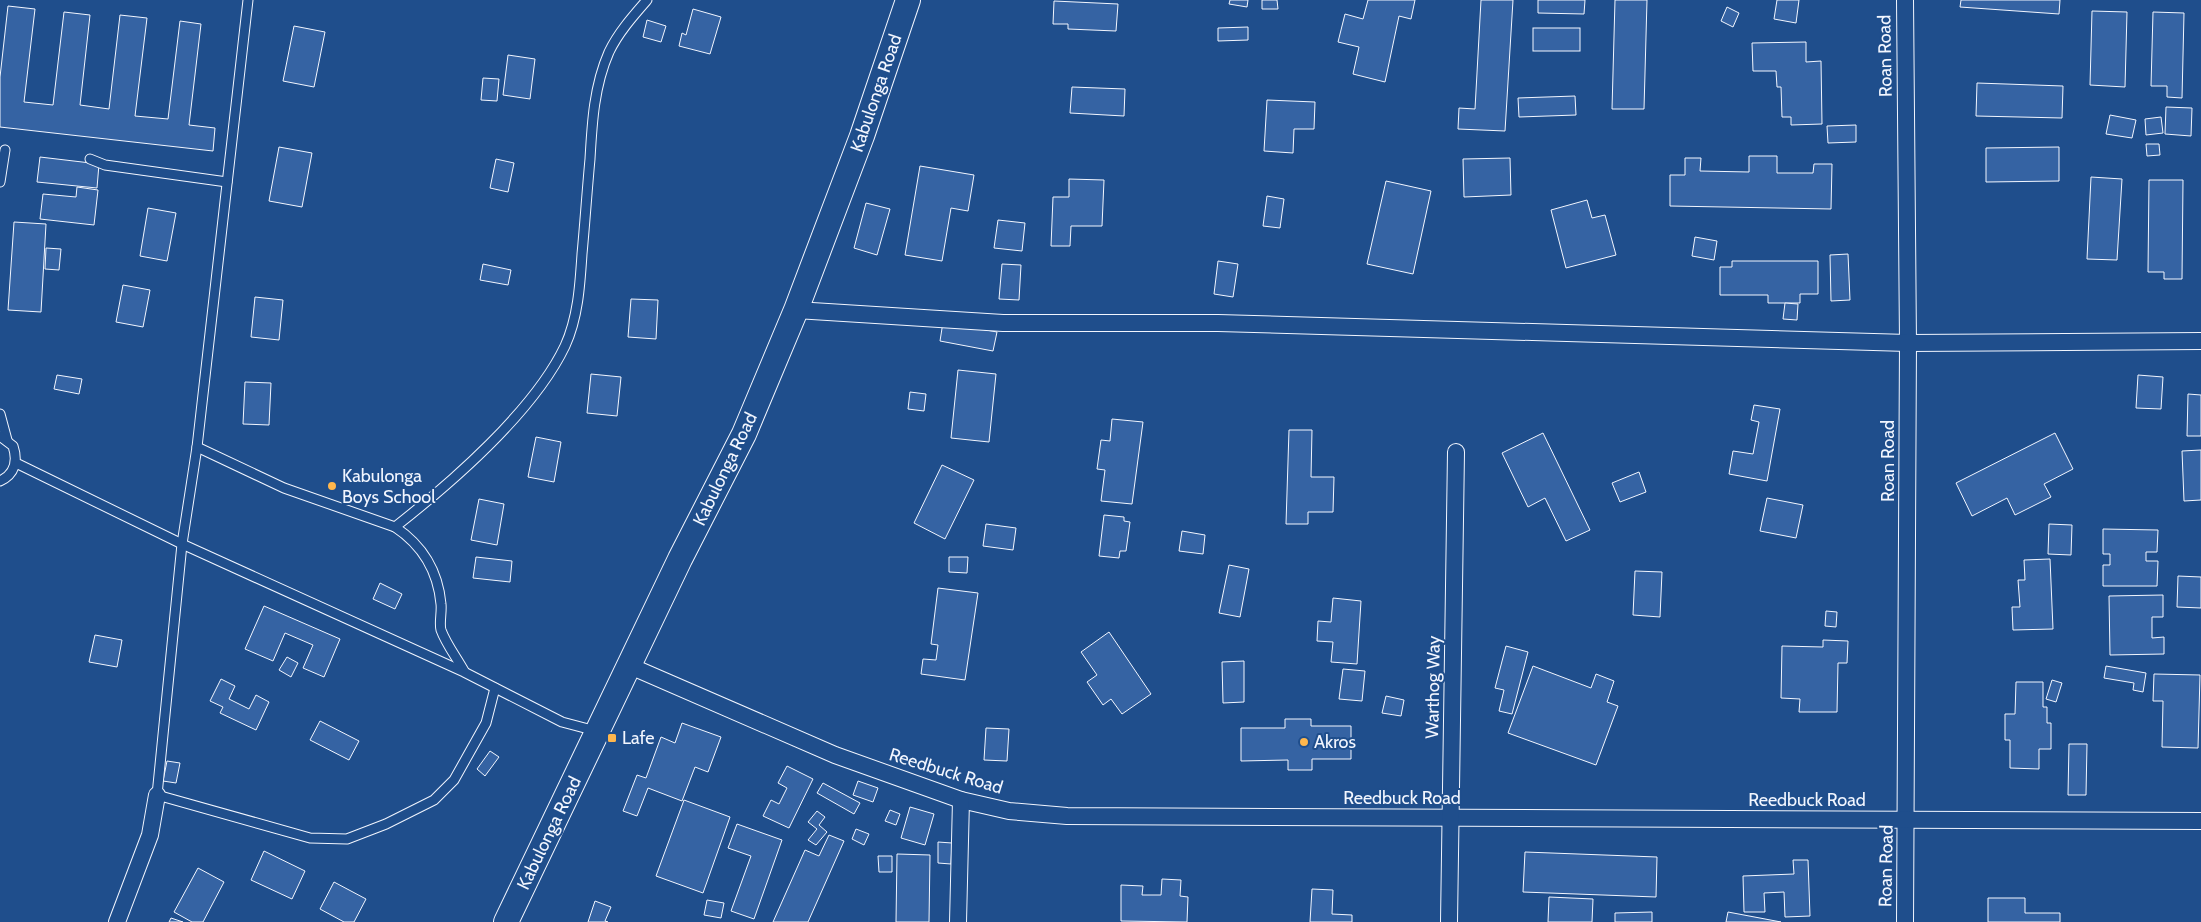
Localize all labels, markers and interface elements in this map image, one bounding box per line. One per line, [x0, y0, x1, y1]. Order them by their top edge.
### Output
street label: Roan Road [1873, 15, 1897, 97]
street label: Kabulonga Road [846, 31, 906, 155]
street label: Kabulonga Road [688, 409, 762, 529]
street label: Roan Road [1877, 420, 1899, 502]
place label: Kabulonga Boys School [342, 465, 436, 508]
marker: Kabulonga Boys School [326, 480, 338, 492]
street label: Warthog Way [1421, 635, 1445, 739]
place label: Lafe [622, 727, 655, 749]
place label: Akros [1314, 731, 1356, 753]
marker: Lafe [606, 732, 618, 744]
marker: Akros [1298, 736, 1310, 748]
street label: Reedbuck Road [887, 743, 1005, 799]
street label: Kabulonga Road [512, 773, 586, 893]
street label: Reedbuck Road [1343, 787, 1461, 809]
street label: Reedbuck Road [1748, 789, 1866, 811]
street label: Roan Road [1874, 825, 1898, 907]

